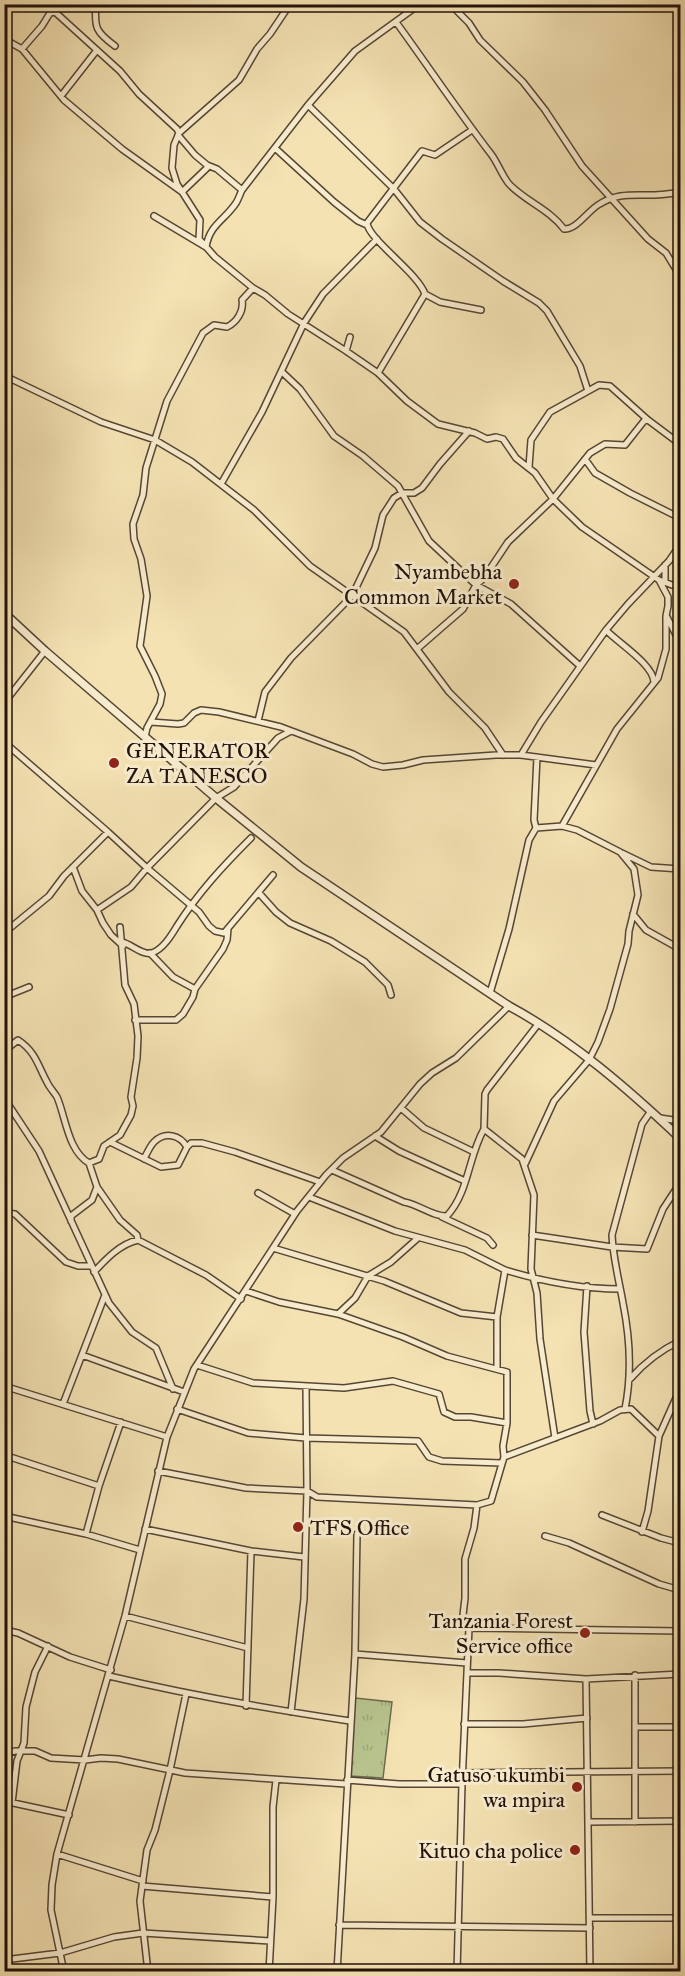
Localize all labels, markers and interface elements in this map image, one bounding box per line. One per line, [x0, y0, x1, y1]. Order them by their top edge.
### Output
place label: Nyambebha Common Market [344, 558, 503, 610]
marker: Nyambebha Common Market [507, 577, 521, 591]
place label: GENERATOR ZA TANESCO [126, 737, 270, 789]
marker: GENERATOR ZA TANESCO [107, 756, 121, 770]
place label: TFS Office [310, 1514, 410, 1541]
marker: TFS Office [291, 1520, 305, 1534]
place label: Tanzania Forest Service office [428, 1607, 573, 1659]
marker: Tanzania Forest Service office [578, 1626, 592, 1640]
place label: Gatuso ukumbi wa mpira [427, 1761, 566, 1813]
marker: Gatuso ukumbi wa mpira [570, 1780, 584, 1794]
place label: Kituo cha police [418, 1837, 563, 1864]
marker: Kituo cha police [568, 1843, 582, 1857]

